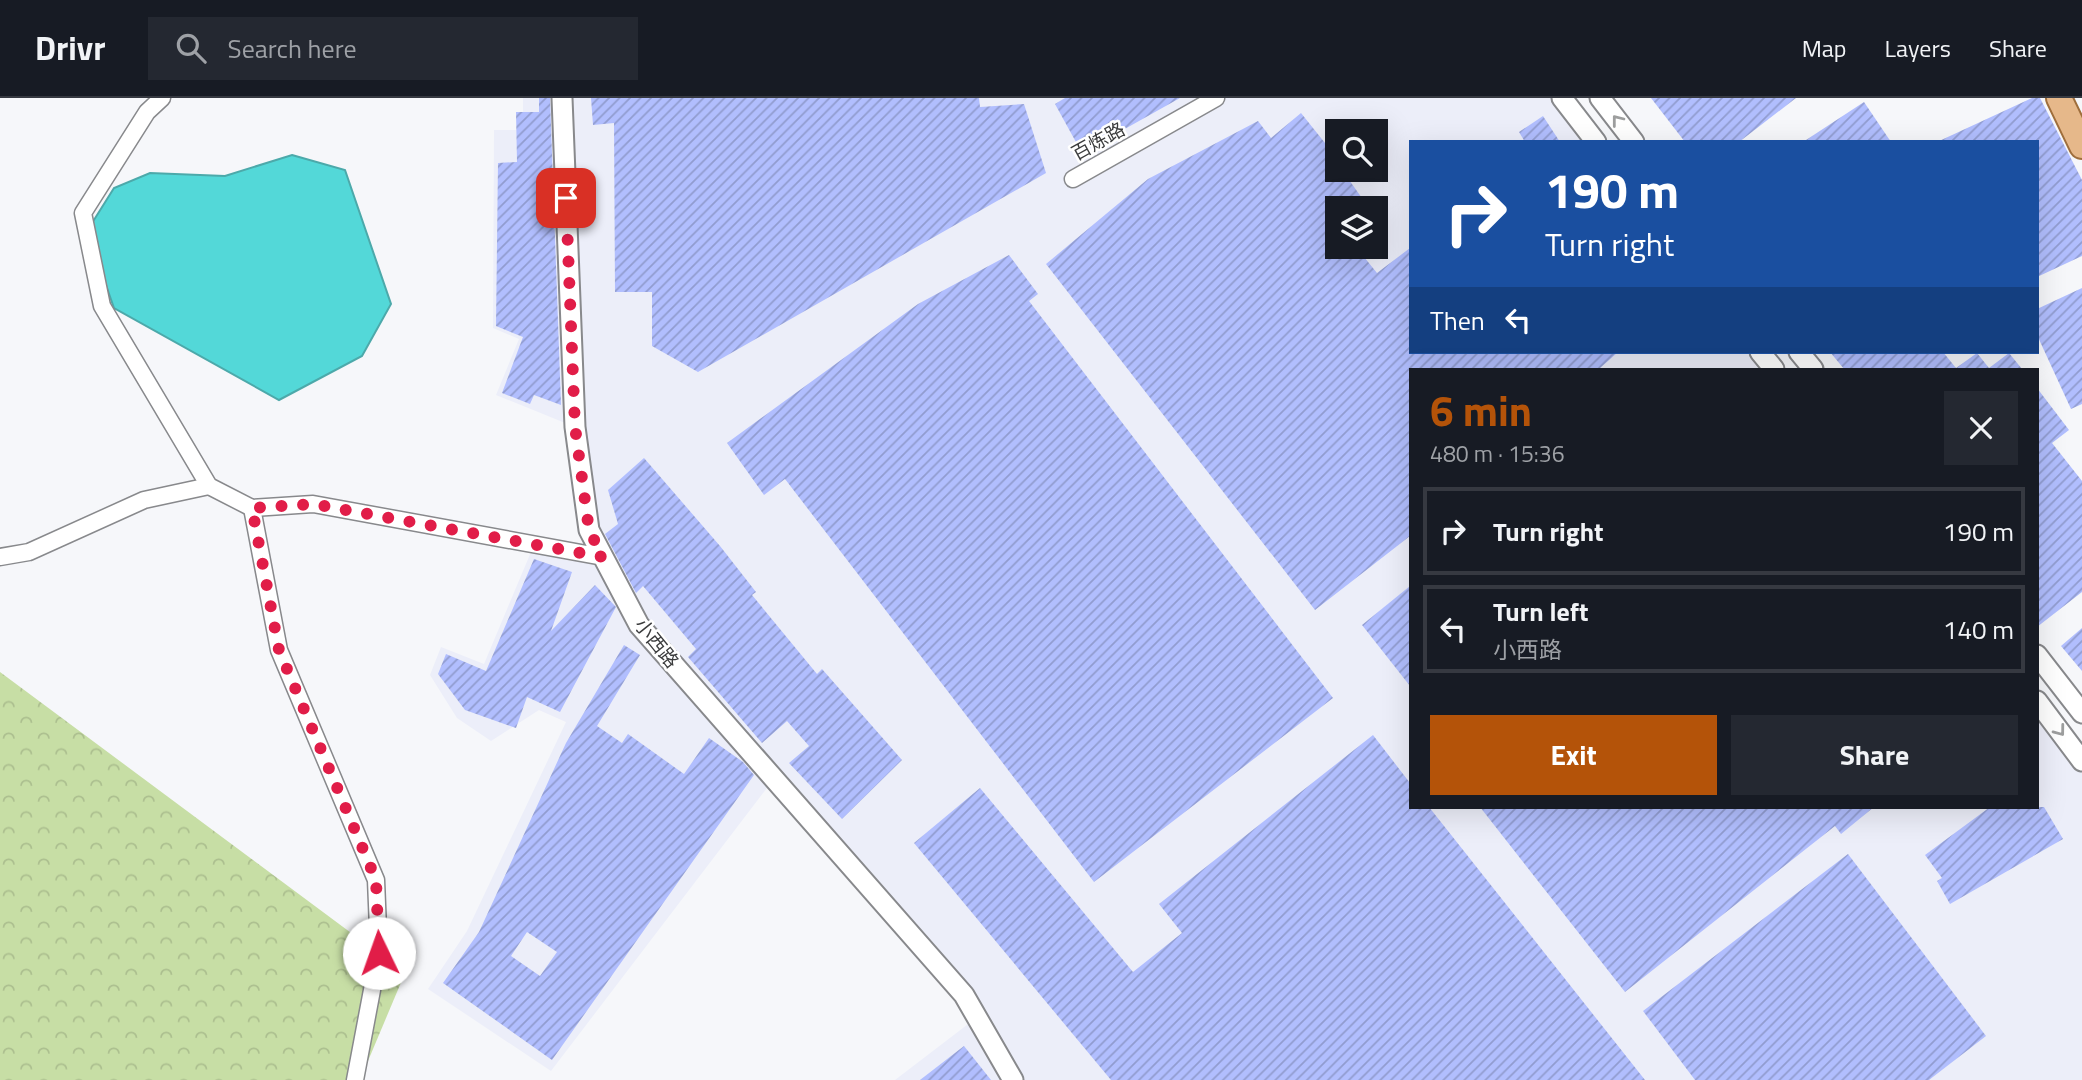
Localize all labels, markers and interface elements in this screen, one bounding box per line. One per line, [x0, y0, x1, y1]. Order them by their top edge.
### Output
search box [148, 17, 638, 80]
text: Drivr [35, 23, 106, 73]
icon: search [172, 29, 210, 67]
text: Search here [228, 29, 357, 68]
text: Map [1802, 30, 1847, 66]
text: Layers [1885, 30, 1951, 66]
text: Share [1989, 30, 2047, 66]
street label: 百炼路 [1066, 114, 1130, 167]
one-way arrow [1613, 115, 1626, 128]
map controls [1325, 119, 1388, 259]
button: search [1325, 119, 1388, 182]
text: 190 m [1545, 152, 1679, 227]
pin [536, 168, 596, 228]
icon: right [1430, 168, 1521, 259]
icon: arrive [547, 179, 585, 217]
button: layers [1325, 196, 1388, 259]
text: Turn right [1545, 220, 1674, 268]
text: Then [1430, 301, 1485, 340]
icon: left [1499, 301, 1537, 339]
text: 6 min [1430, 378, 1532, 442]
button: close [1944, 391, 2018, 465]
text: 480 m · 15:36 [1430, 436, 1565, 471]
icon: right [1434, 512, 1472, 550]
text: Turn right [1493, 512, 1604, 551]
text: 190 m [1943, 512, 2014, 551]
text: Turn left [1493, 592, 1588, 631]
icon: left [1434, 610, 1472, 648]
text: 140 m [1943, 610, 2014, 649]
street label: 小西路 [628, 611, 687, 674]
text: 小西路 [1493, 632, 1562, 667]
button: Exit [1430, 715, 1717, 795]
button: Share [1731, 715, 2018, 795]
one-way arrow [2051, 723, 2064, 735]
position arrow [342, 916, 416, 990]

